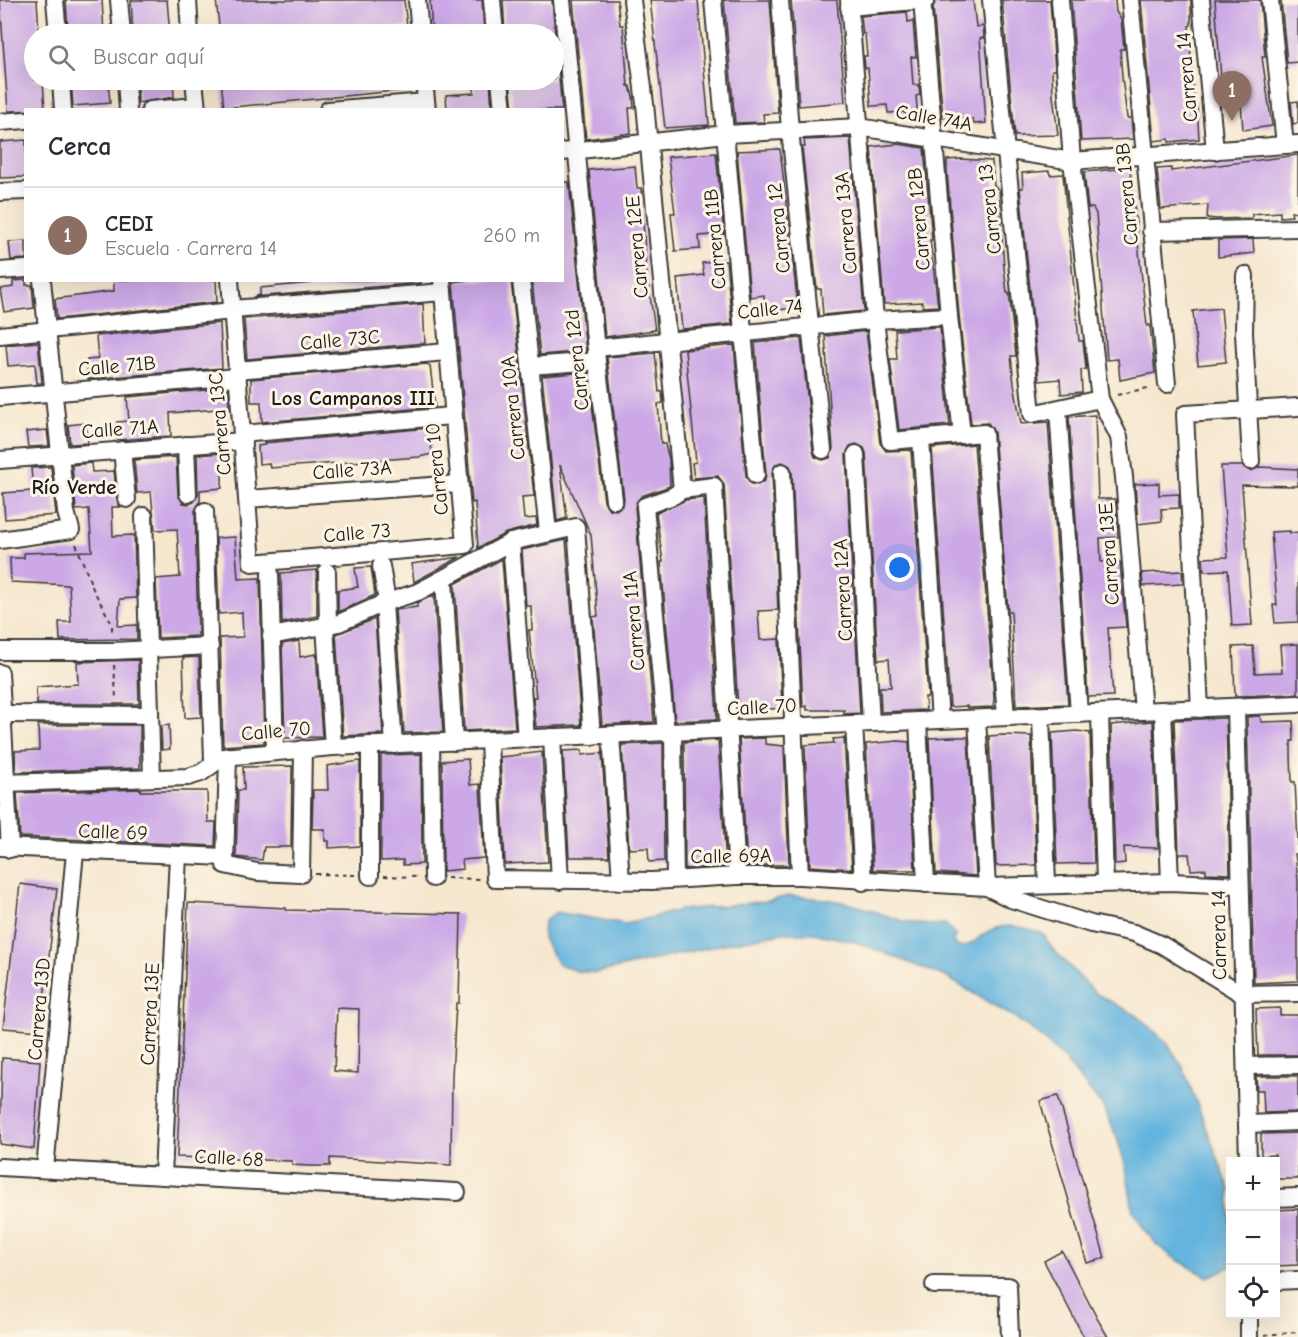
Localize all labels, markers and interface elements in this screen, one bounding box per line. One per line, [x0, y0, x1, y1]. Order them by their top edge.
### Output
search box [24, 24, 564, 90]
street label: Carrera 14 [1172, 31, 1202, 123]
icon: search [45, 41, 78, 74]
text: Buscar aquí [93, 44, 204, 70]
pin: 1 [1212, 72, 1252, 121]
street label: Calle 74A [894, 100, 974, 136]
text: Cerca [48, 132, 112, 162]
street label: Carrera 13B [1111, 142, 1143, 246]
street label: Carrera 13 [974, 163, 1006, 255]
street label: Carrera 12B [903, 166, 935, 272]
street label: Carrera 13A [830, 171, 862, 275]
street label: Carrera 12 [763, 182, 795, 274]
street label: Carrera 11B [699, 188, 731, 290]
street label: Carrera 12E [621, 195, 653, 299]
text: CEDI [105, 211, 153, 237]
text: 1 [64, 224, 71, 247]
text: 260 m [483, 224, 540, 247]
text: Escuela · Carrera 14 [105, 237, 277, 260]
street label: Calle 74 [736, 294, 804, 324]
street label: Carrera 12d [560, 308, 594, 412]
street label: Calle 73C [299, 325, 381, 355]
street label: Calle 71B [77, 351, 157, 381]
street label: Carrera 10A [496, 355, 530, 461]
street label: Carrera 13C [204, 372, 236, 476]
district label: Los Campanos III [271, 386, 435, 410]
street label: Calle 71A [81, 415, 160, 443]
street label: Carrera 10 [421, 422, 453, 516]
street label: Calle 73A [312, 456, 393, 484]
district label: Río Verde [31, 475, 117, 499]
street label: Carrera 13E [1094, 502, 1124, 606]
street label: Calle 73 [322, 519, 392, 547]
street label: Carrera 12A [829, 538, 857, 642]
your location [885, 553, 914, 582]
street label: Carrera 11A [618, 570, 650, 672]
street label: Calle 70 [727, 694, 797, 720]
street label: Calle 70 [240, 717, 312, 745]
street label: Calle 69 [78, 819, 148, 845]
street label: Calle 69A [690, 844, 772, 868]
street label: Carrera 14 [1207, 890, 1231, 980]
street label: Carrera 13D [23, 957, 55, 1061]
street label: Carrera 13E [136, 962, 164, 1066]
street label: Calle 68 [194, 1145, 264, 1171]
map controls [1226, 1157, 1280, 1319]
button: + [1226, 1157, 1280, 1211]
button: − [1226, 1211, 1280, 1265]
button: locate [1226, 1265, 1280, 1319]

